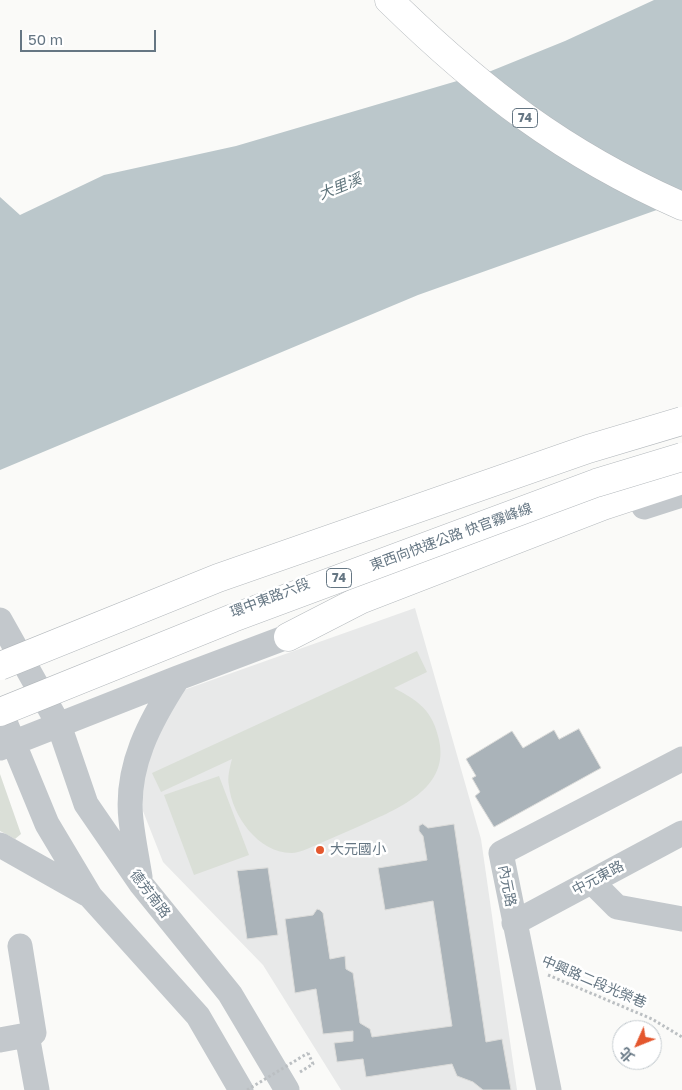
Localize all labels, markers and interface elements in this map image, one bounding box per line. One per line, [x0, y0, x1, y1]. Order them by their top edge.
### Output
scale bar [22, 20, 159, 52]
text: 50 m [28, 30, 63, 48]
road number: 74 [512, 109, 538, 128]
water label: 大里溪 [316, 170, 364, 204]
street label: 東西向快速公路 快官霧峰線 [368, 500, 534, 574]
road number: 74 [326, 568, 352, 588]
street label: 環中東路六段 [228, 575, 312, 621]
place label: 大元國小 [330, 842, 386, 858]
marker: 大元國小 [314, 844, 326, 856]
street label: 中元東路 [569, 857, 627, 899]
street label: 內元路 [495, 864, 519, 908]
street label: 德芳南路 [126, 867, 174, 921]
street label: 中興路二段光榮巷 [539, 952, 649, 1012]
north arrow [612, 1020, 662, 1070]
text: 北 [616, 1044, 638, 1066]

